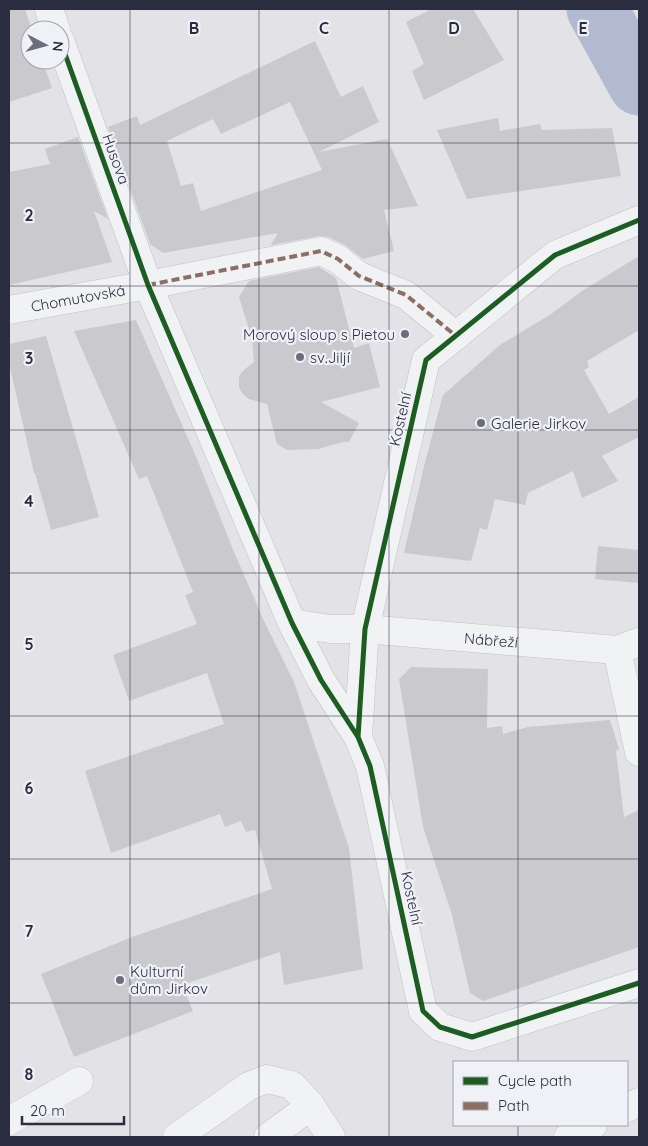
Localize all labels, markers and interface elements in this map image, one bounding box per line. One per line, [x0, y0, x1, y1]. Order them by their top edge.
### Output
text: B [189, 18, 199, 38]
text: C [319, 18, 329, 38]
text: D [448, 18, 460, 38]
text: E [578, 18, 588, 38]
north arrow [20, 20, 70, 70]
text: N [48, 40, 67, 52]
street label: Husova [98, 131, 134, 187]
text: 2 [24, 205, 34, 225]
street label: Chomutovská [29, 280, 127, 315]
place label: Morový sloup s Pietou [243, 325, 395, 344]
marker: Morový sloup s Pietou [399, 328, 411, 340]
text: 3 [25, 348, 33, 368]
place label: sv.Jiljí [310, 348, 351, 367]
marker: sv.Jiljí [294, 351, 306, 363]
street label: Kostelní [385, 389, 416, 448]
place label: Galerie Jirkov [491, 414, 586, 433]
marker: Galerie Jirkov [475, 417, 487, 429]
text: 4 [24, 491, 34, 511]
street label: Nábřeží [464, 628, 519, 651]
text: 5 [24, 634, 34, 654]
text: 6 [25, 778, 34, 798]
street label: Kostelní [397, 869, 427, 928]
text: 7 [25, 921, 34, 941]
place label: Kulturní dům Jirkov [130, 962, 208, 998]
marker: Kulturní dům Jirkov [114, 974, 126, 986]
legend [453, 1061, 628, 1126]
text: 8 [25, 1064, 34, 1084]
text: Cycle path [498, 1071, 572, 1090]
scale bar [22, 1094, 125, 1126]
text: Path [498, 1096, 530, 1115]
text: 20 m [30, 1101, 65, 1120]

